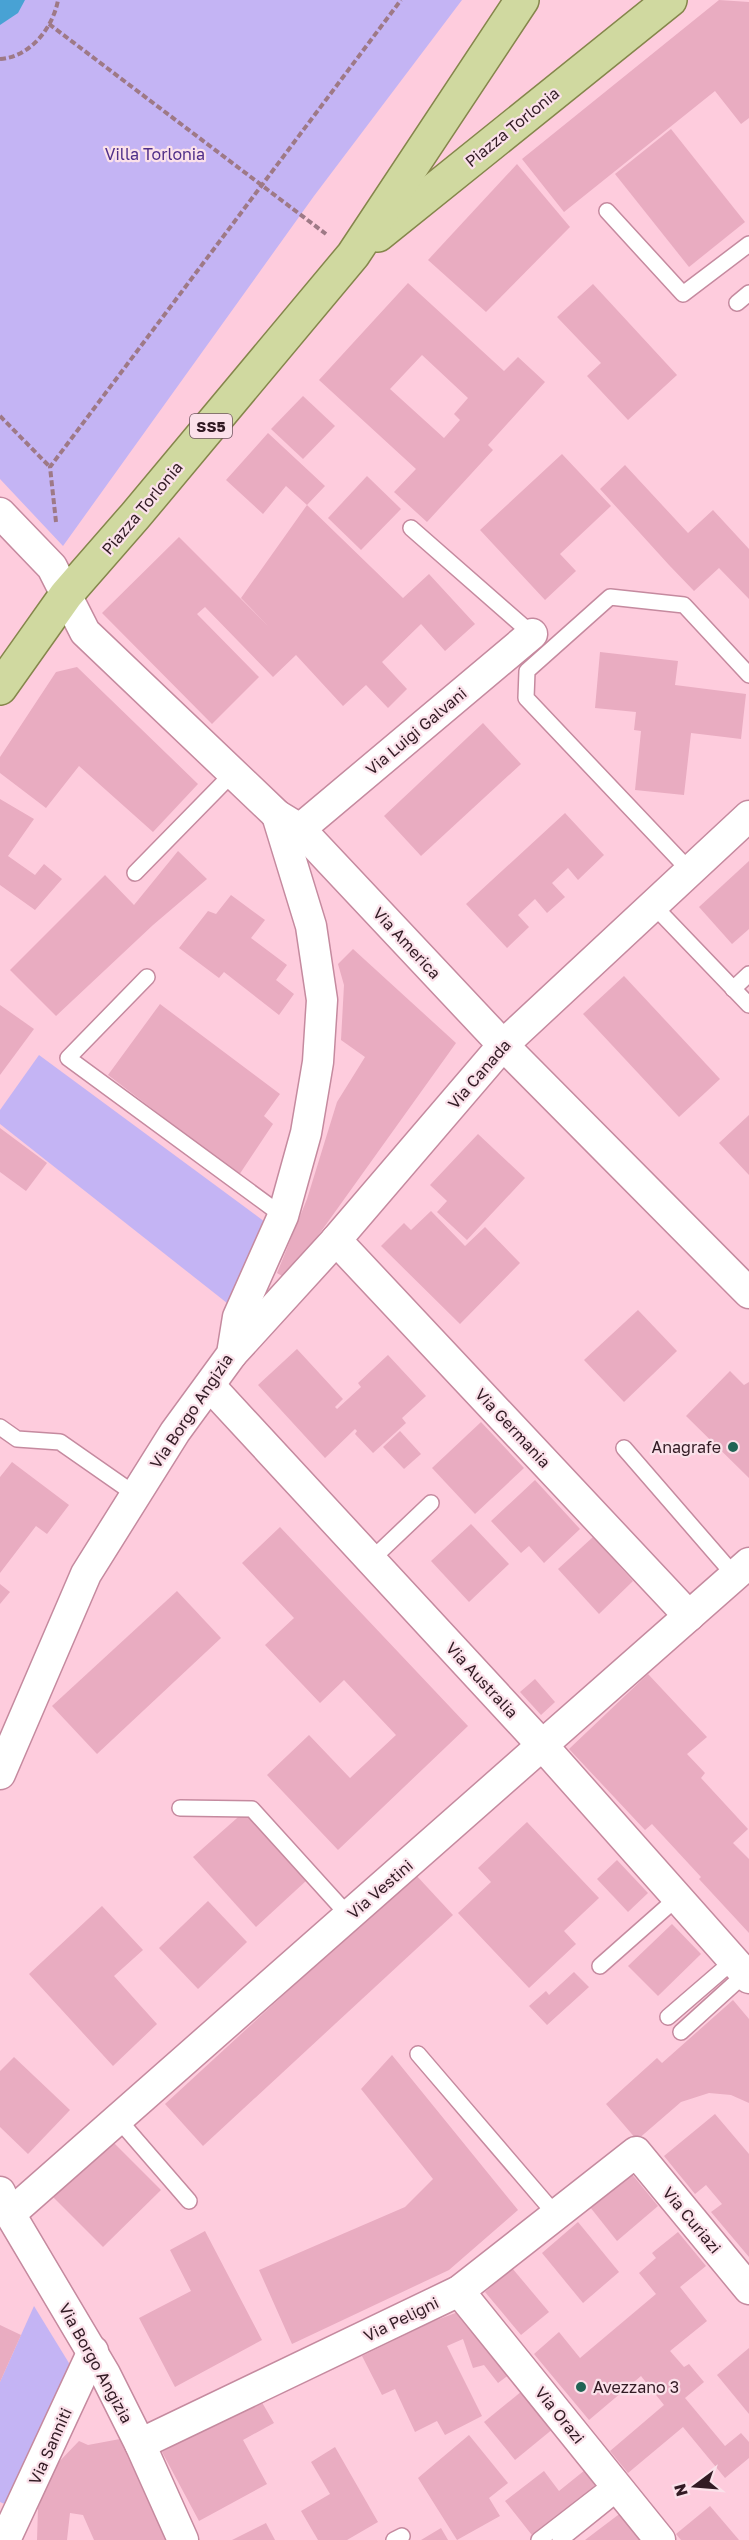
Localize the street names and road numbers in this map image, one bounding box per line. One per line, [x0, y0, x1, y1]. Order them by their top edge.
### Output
street label: Piazza Torlonia [461, 83, 563, 171]
road number: SS5 [190, 414, 232, 438]
street label: Piazza Torlonia [97, 457, 187, 559]
street label: Via Luigi Galvani [361, 683, 471, 779]
street label: Via America [369, 903, 445, 983]
street label: Via Canada [443, 1035, 515, 1113]
street label: Via Borgo Angizia [145, 1350, 237, 1472]
street label: Via Germania [471, 1384, 555, 1472]
street label: Via Australia [442, 1638, 522, 1722]
street label: Via Vestini [343, 1855, 417, 1923]
street label: Via Curiazi [658, 2183, 726, 2257]
street label: Via Peligni [360, 2292, 442, 2346]
street label: Via Borgo Angizia [55, 2300, 137, 2426]
street label: Via Orazi [531, 2382, 589, 2448]
street label: Via Sanniti [24, 2404, 76, 2488]

